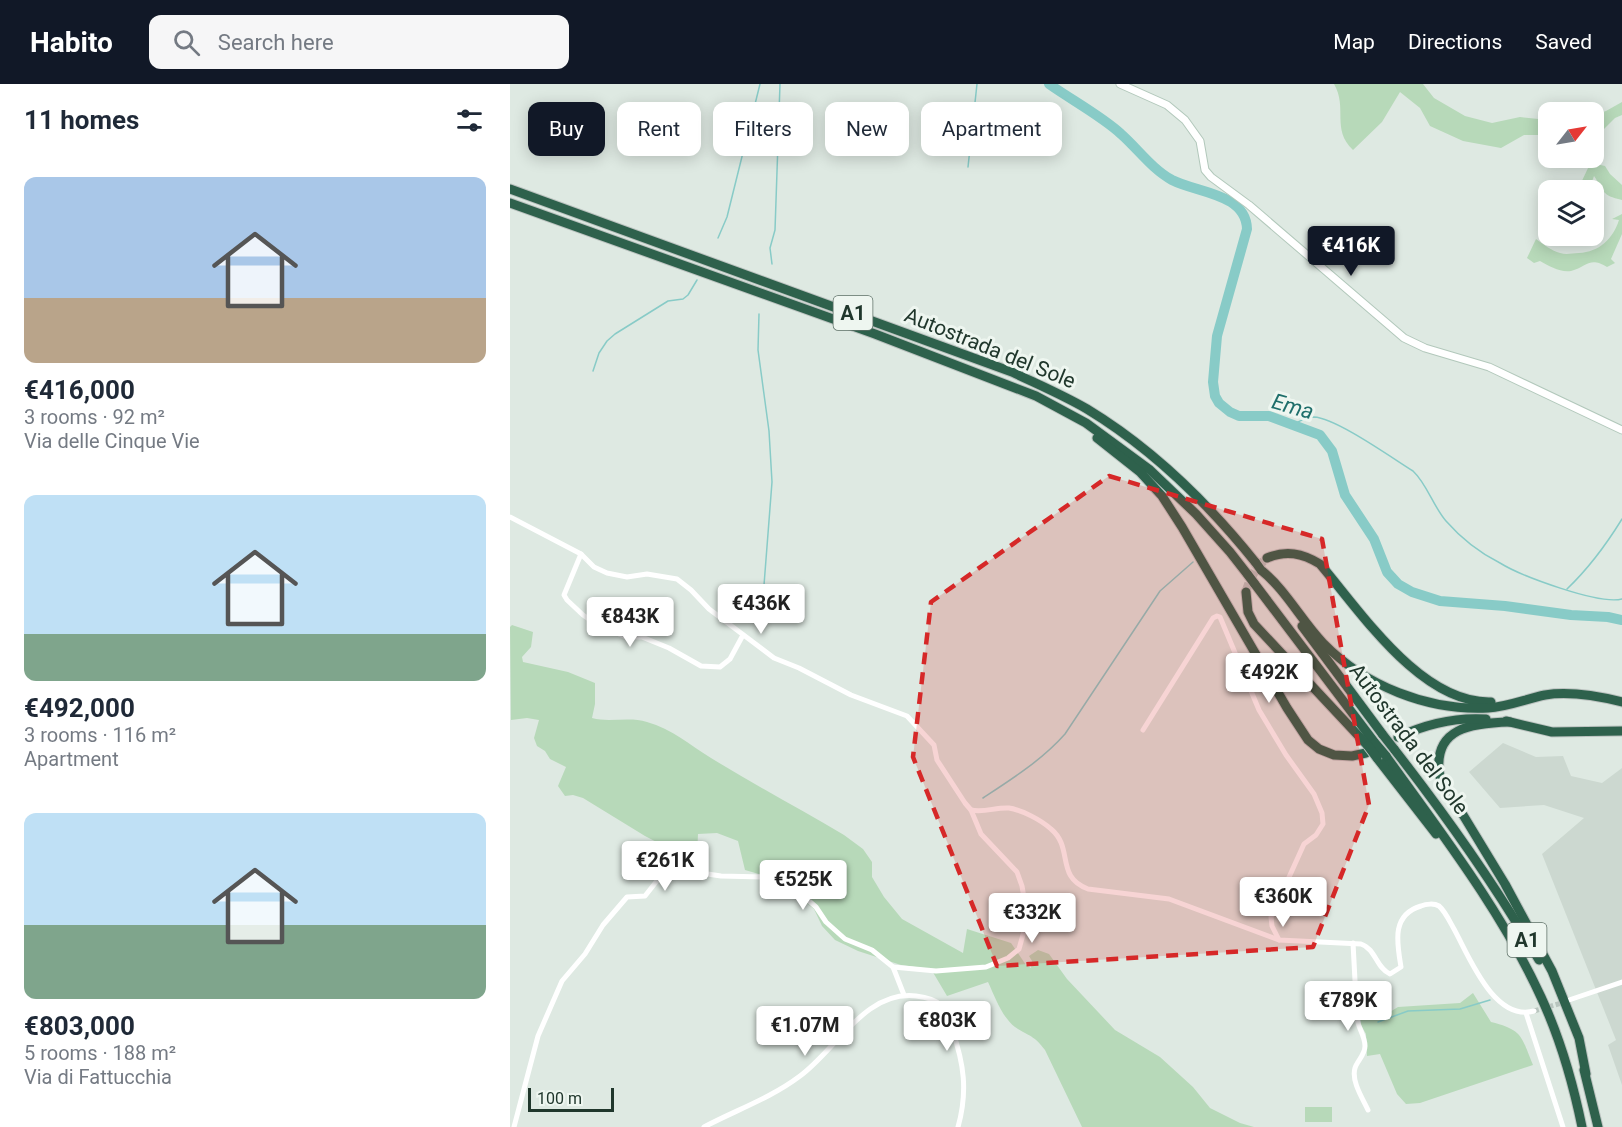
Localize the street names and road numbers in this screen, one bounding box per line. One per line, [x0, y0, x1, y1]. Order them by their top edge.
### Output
road number: A1 [834, 296, 872, 330]
street label: Autostrada del Sole [901, 303, 1079, 393]
street label: Autostrada del Sole [1345, 659, 1473, 819]
road number: A1 [1508, 923, 1546, 957]

